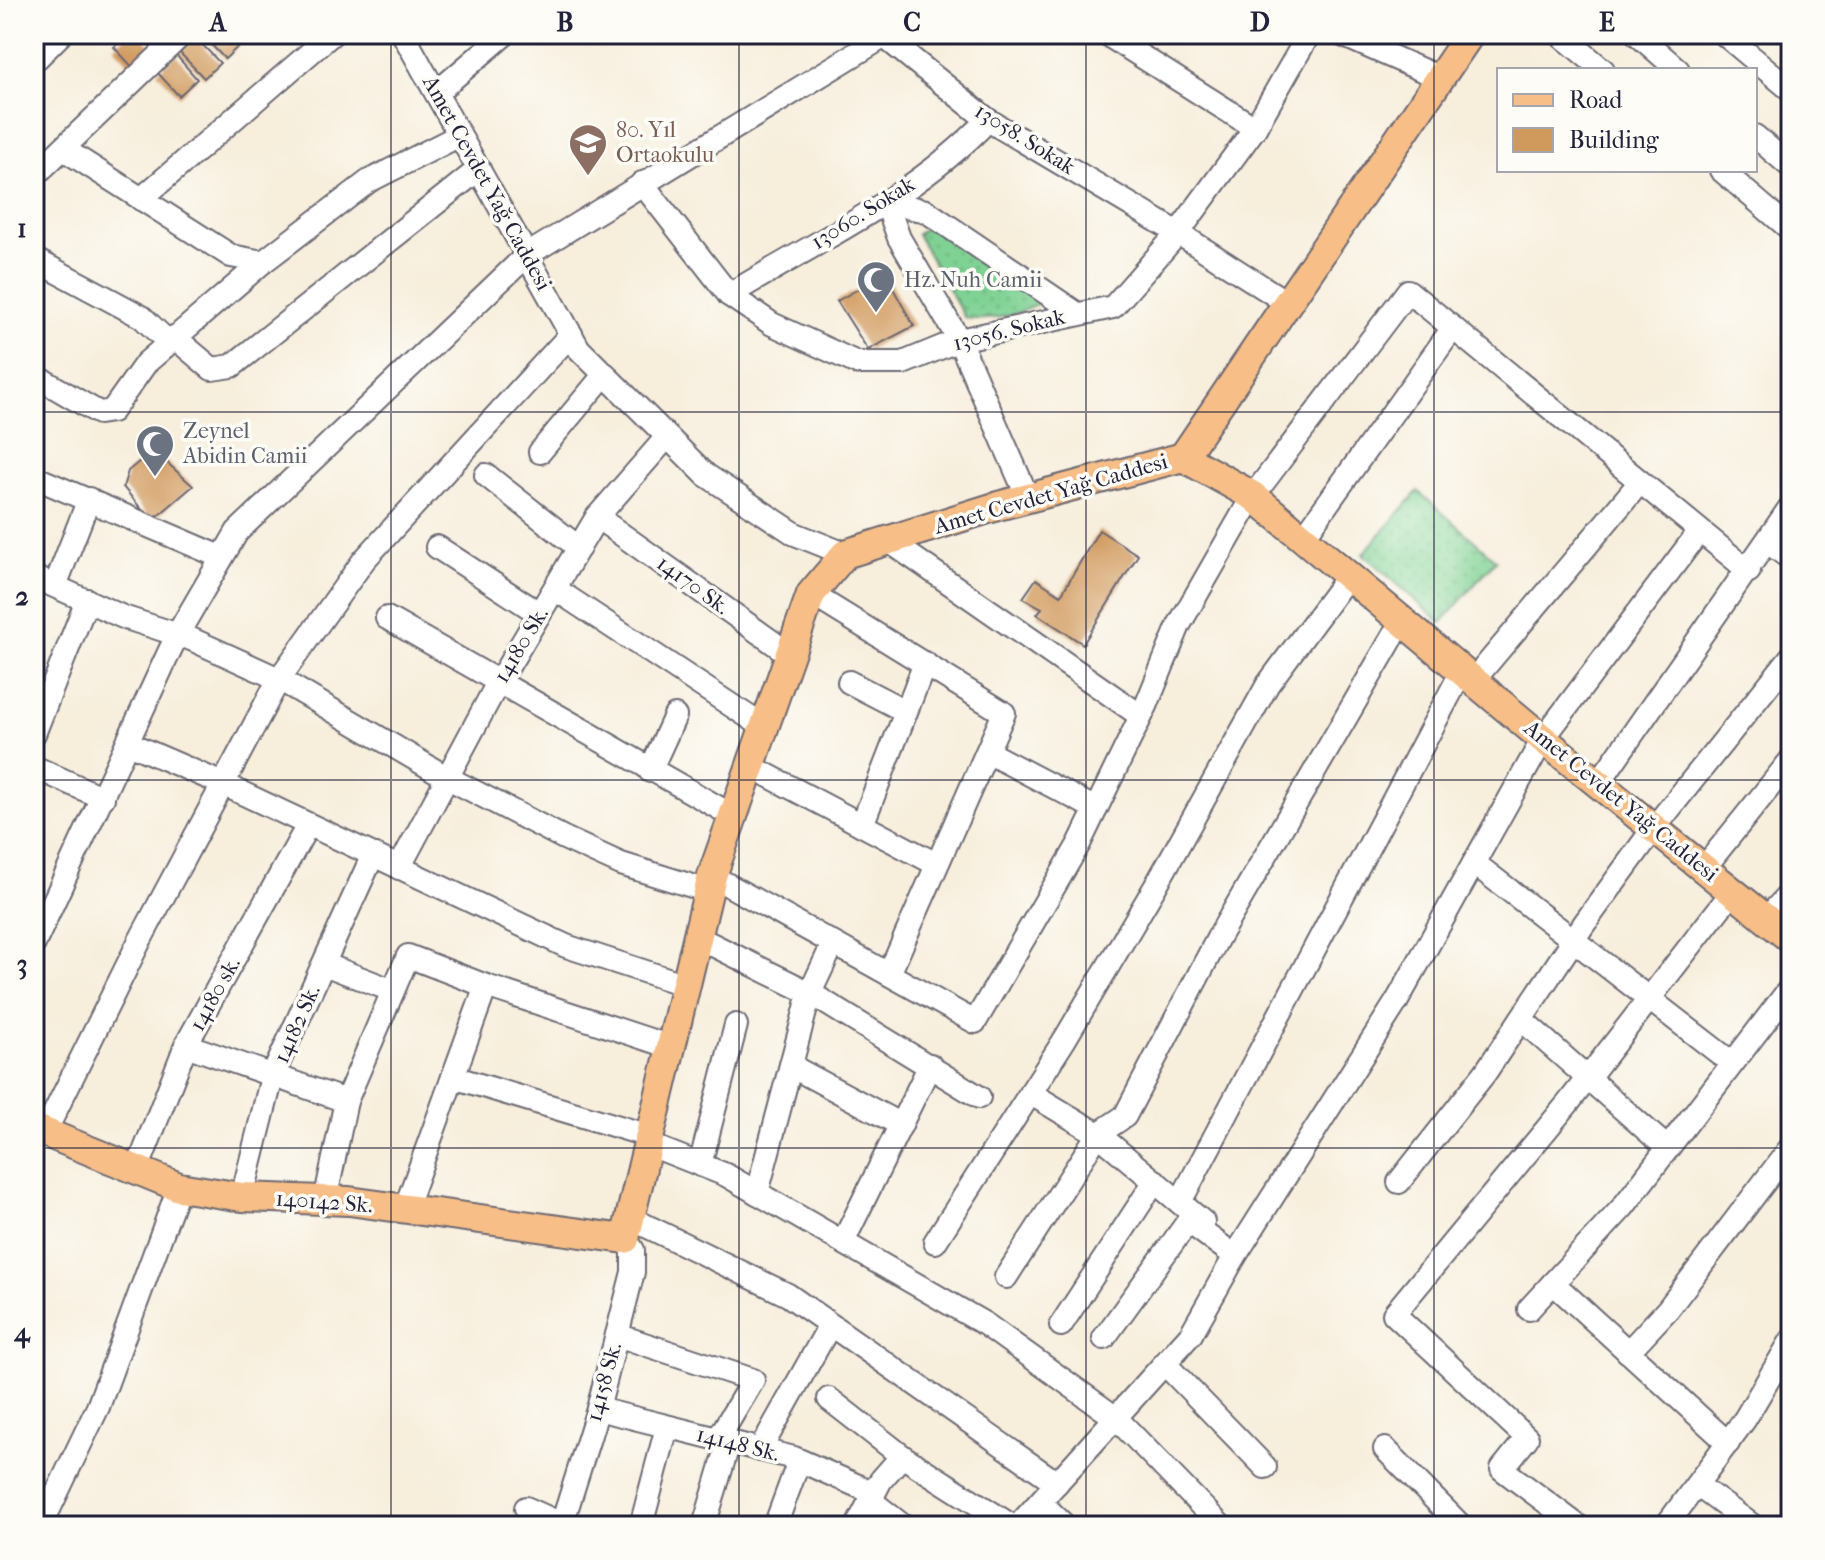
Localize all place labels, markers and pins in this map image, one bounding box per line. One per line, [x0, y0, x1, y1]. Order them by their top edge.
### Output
place label: 80. Yıl Ortaokulu [616, 117, 715, 168]
school or university icon: 80. Yıl Ortaokulu [567, 122, 609, 177]
mosque icon: Hz. Nuh Camii [855, 259, 897, 314]
place label: Hz. Nuh Camii [904, 267, 1043, 293]
place label: Zeynel Abidin Camii [182, 418, 308, 469]
mosque icon: Zeynel Abidin Camii [134, 423, 176, 478]

